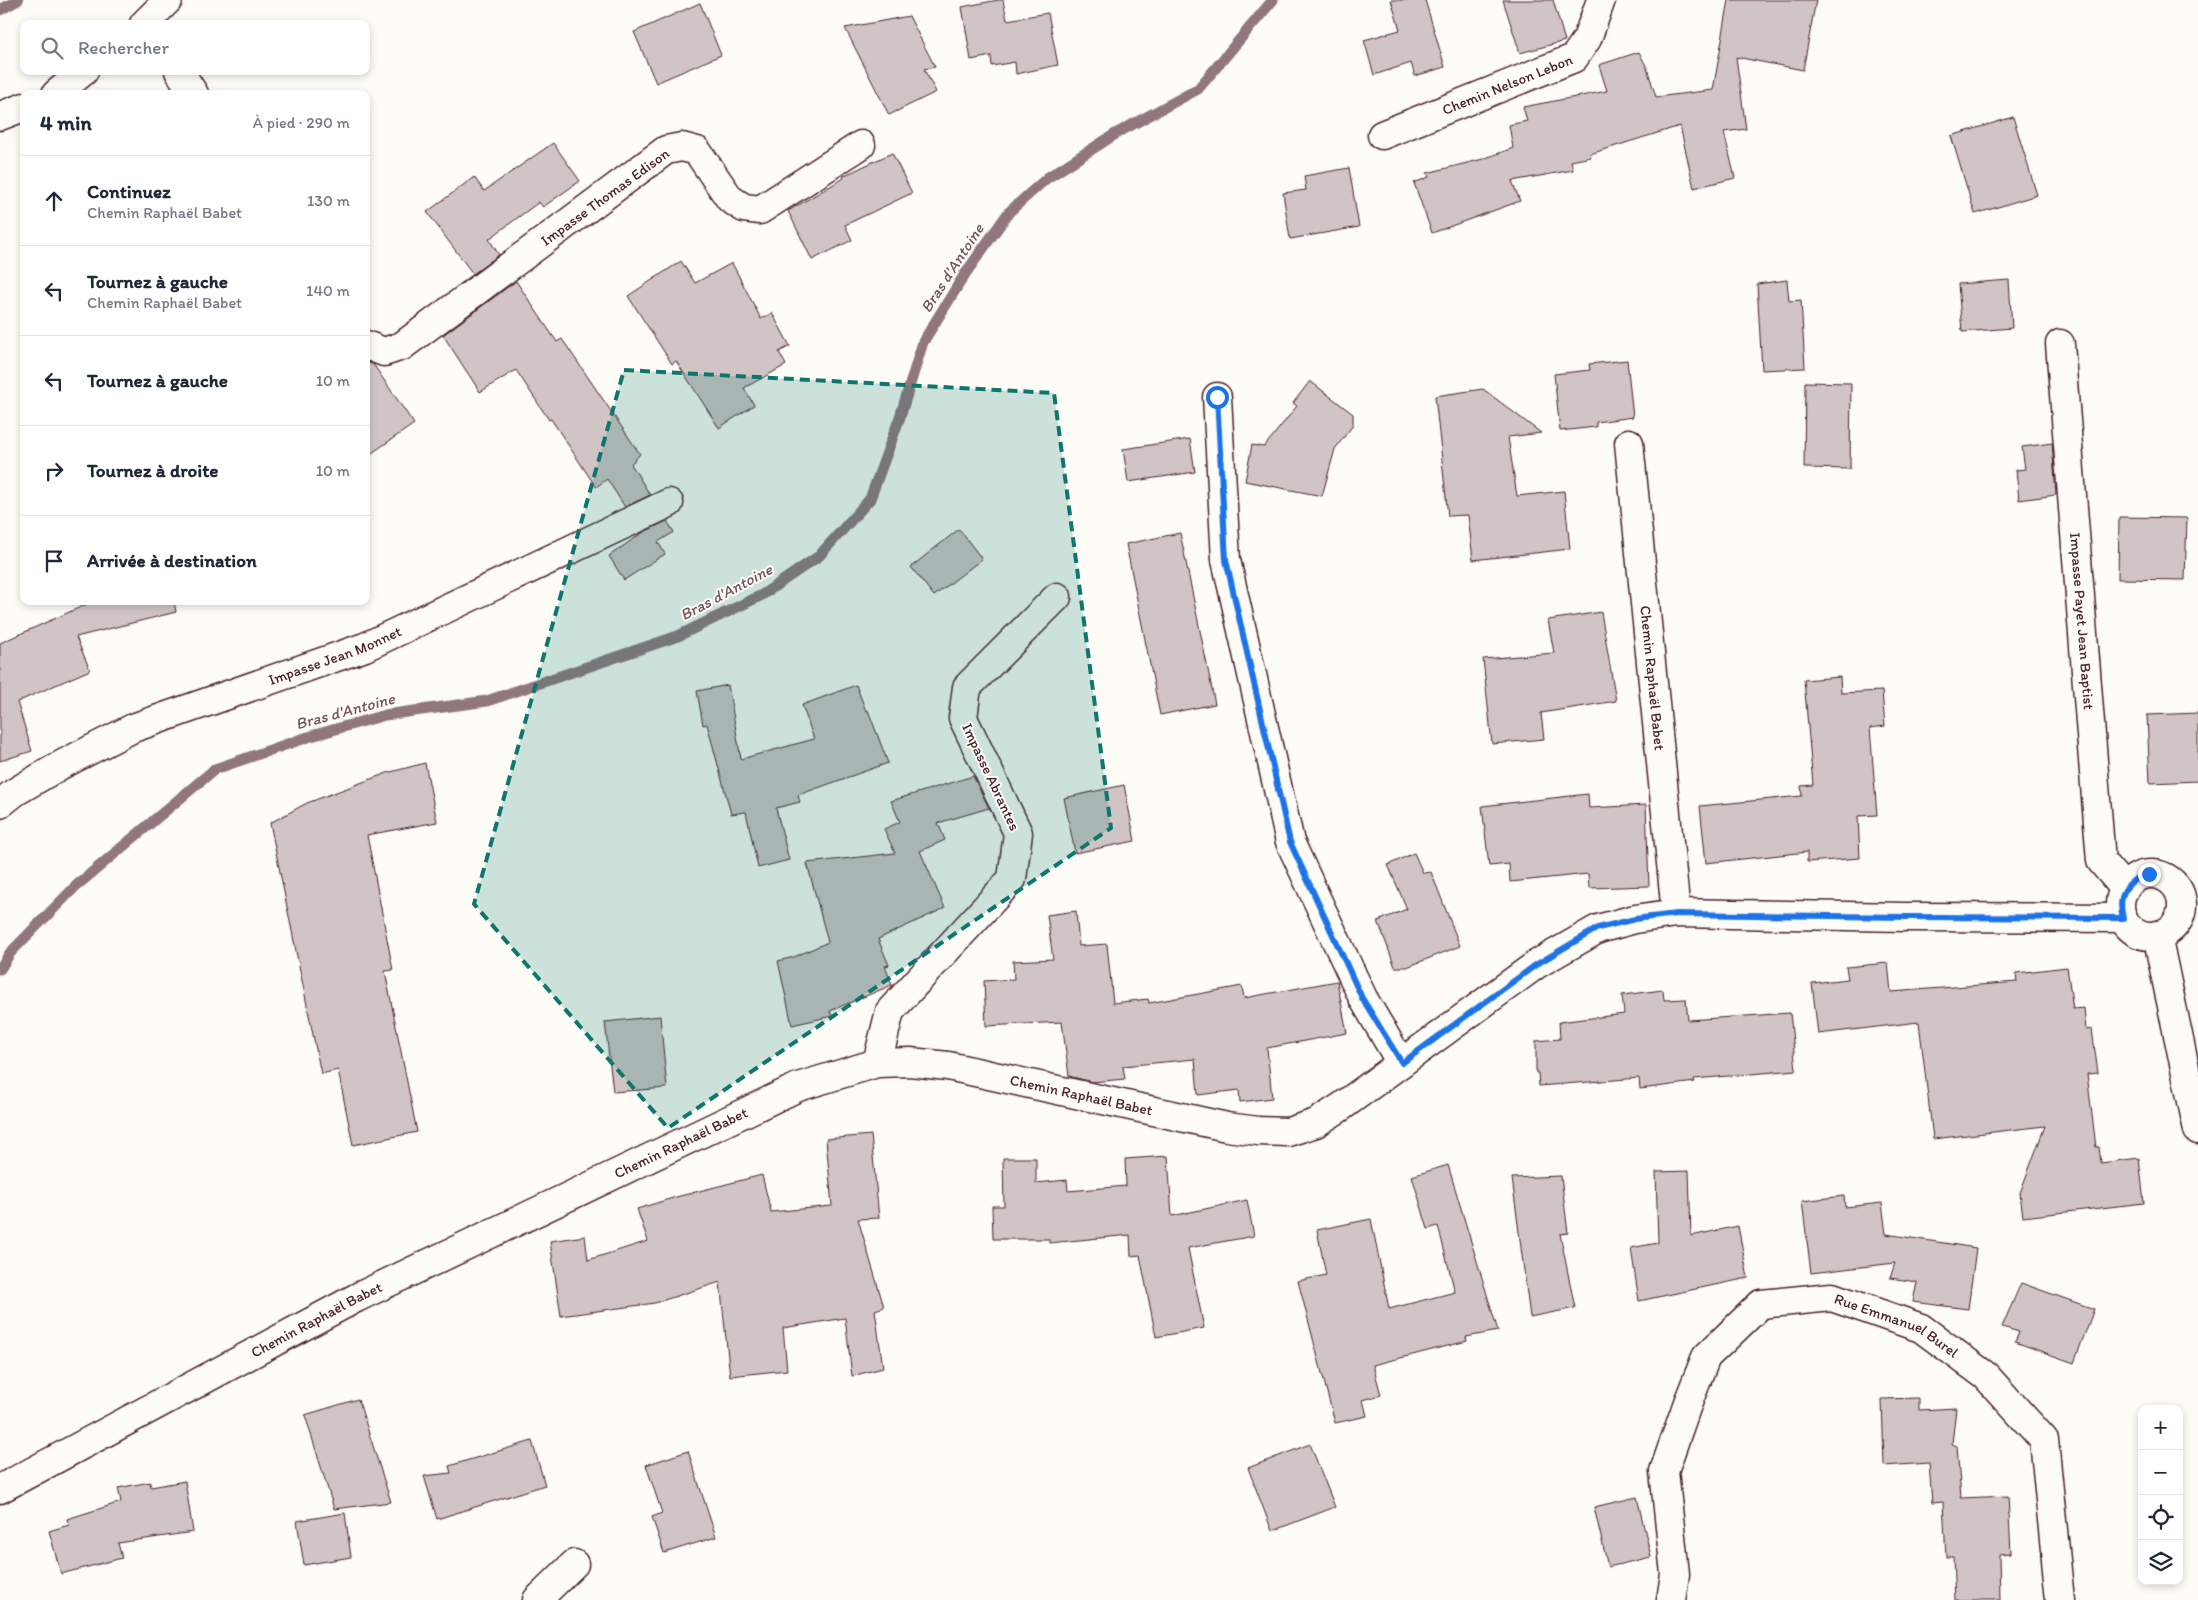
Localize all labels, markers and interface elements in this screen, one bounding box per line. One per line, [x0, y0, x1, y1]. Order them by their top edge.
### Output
search box [20, 20, 370, 75]
icon: search [38, 34, 66, 62]
text: Rechercher [78, 36, 169, 59]
street label: Chemin Nelson Lebon [1440, 51, 1575, 119]
text: 4 min [40, 110, 92, 135]
text: À pied · 290 m [253, 113, 350, 132]
street label: Impasse Thomas Edison [537, 144, 673, 250]
text: Continuez [87, 180, 171, 203]
icon: ahead [40, 187, 68, 215]
text: 130 m [307, 191, 350, 210]
text: Chemin Raphaël Babet [87, 203, 242, 222]
water label: Bras d'Antoine [916, 219, 988, 316]
text: Tournez à gauche [87, 270, 228, 293]
icon: left [40, 277, 68, 305]
text: 140 m [306, 281, 350, 300]
text: Chemin Raphaël Babet [87, 293, 242, 312]
icon: left [40, 367, 68, 395]
text: Tournez à gauche [87, 369, 228, 392]
text: 10 m [316, 371, 350, 390]
route start [1206, 386, 1229, 409]
icon: right [40, 457, 68, 485]
text: Tournez à droite [87, 459, 219, 482]
text: 10 m [316, 461, 350, 480]
street label: Impasse Payet Jean Baptist [2066, 532, 2098, 711]
icon: arrive [40, 547, 68, 575]
text: Arrivée à destination [87, 549, 257, 572]
water label: Bras d'Antoine [677, 559, 777, 624]
street label: Chemin Raphaël Babet [1636, 605, 1669, 752]
street label: Impasse Jean Monnet [266, 622, 405, 689]
water label: Bras d'Antoine [293, 688, 398, 733]
street label: Impasse Abrantes [958, 720, 1024, 834]
route end [2138, 863, 2161, 886]
street label: Chemin Raphaël Babet [1008, 1071, 1155, 1120]
street label: Chemin Raphaël Babet [611, 1103, 751, 1182]
street label: Chemin Raphaël Babet [248, 1278, 385, 1362]
street label: Rue Emmanuel Burel [1832, 1290, 1963, 1362]
map controls [2138, 1405, 2183, 1585]
button: + [2138, 1405, 2183, 1450]
button: − [2138, 1450, 2183, 1495]
button: locate [2138, 1495, 2183, 1540]
button: layers [2138, 1540, 2183, 1585]

